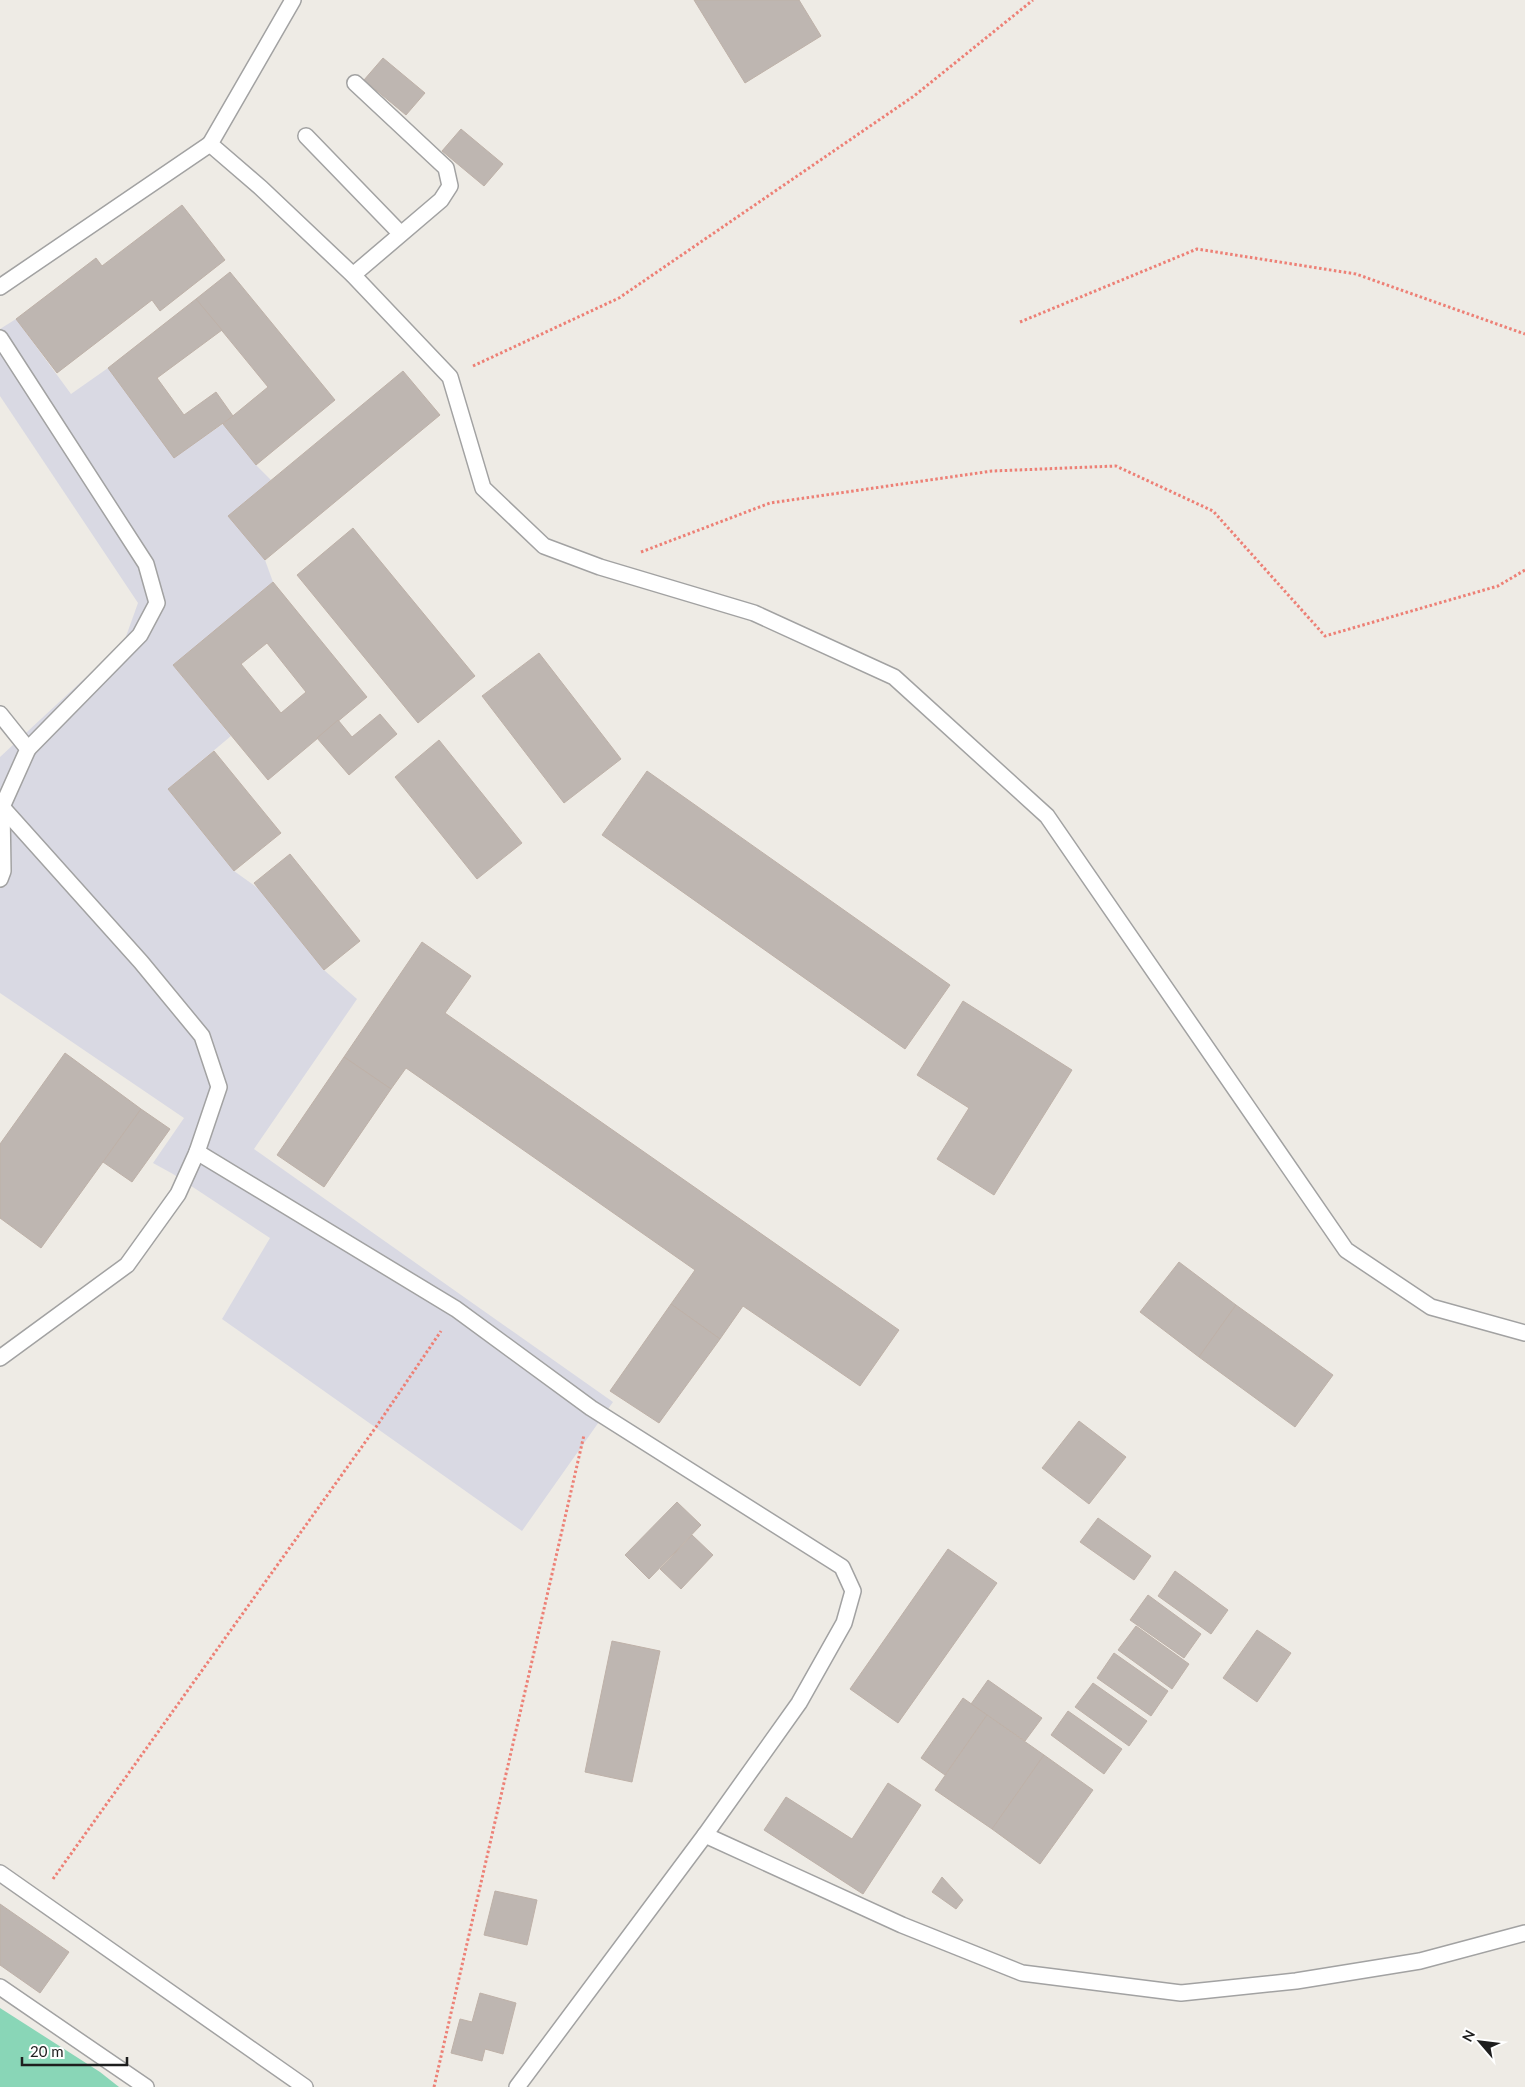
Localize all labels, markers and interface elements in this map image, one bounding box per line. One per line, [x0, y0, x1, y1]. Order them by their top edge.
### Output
north arrow [1455, 2017, 1505, 2067]
text: N [1458, 2027, 1478, 2044]
scale bar [22, 2034, 128, 2066]
text: 20 m [30, 2042, 64, 2060]

